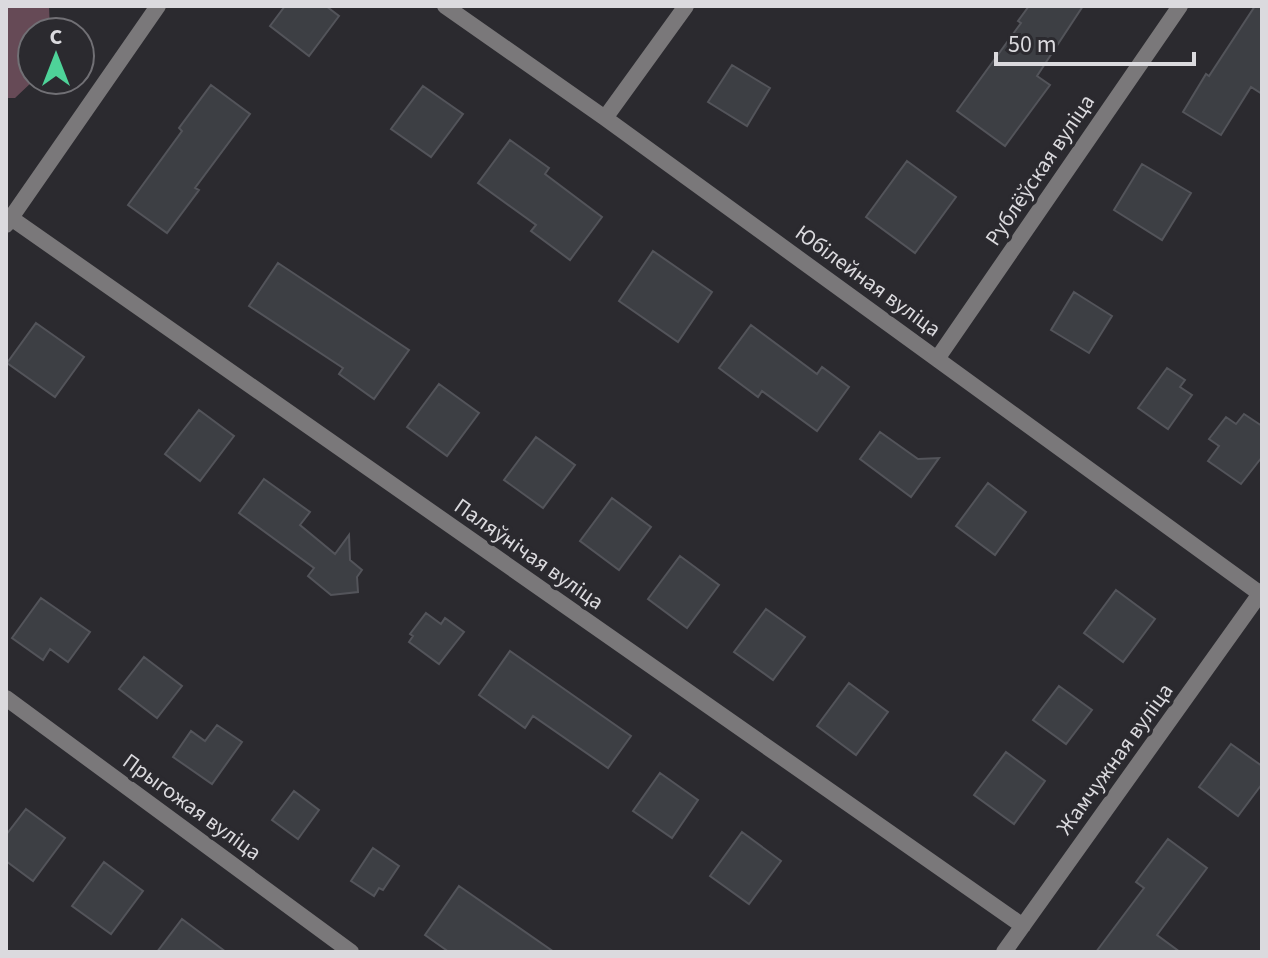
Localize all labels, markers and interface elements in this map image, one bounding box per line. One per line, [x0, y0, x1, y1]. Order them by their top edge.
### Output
north arrow [16, 16, 96, 96]
scale bar [996, 16, 1194, 66]
text: С [50, 21, 63, 53]
text: 50 m [1008, 27, 1057, 62]
street label: Рублёўская вуліца [977, 88, 1103, 252]
street label: Юбілейная вуліца [788, 217, 948, 345]
street label: Паляўнічая вуліца [448, 490, 610, 618]
street label: Жамчужная вуліца [1049, 677, 1181, 841]
street label: Прыгожая вуліца [116, 746, 268, 868]

